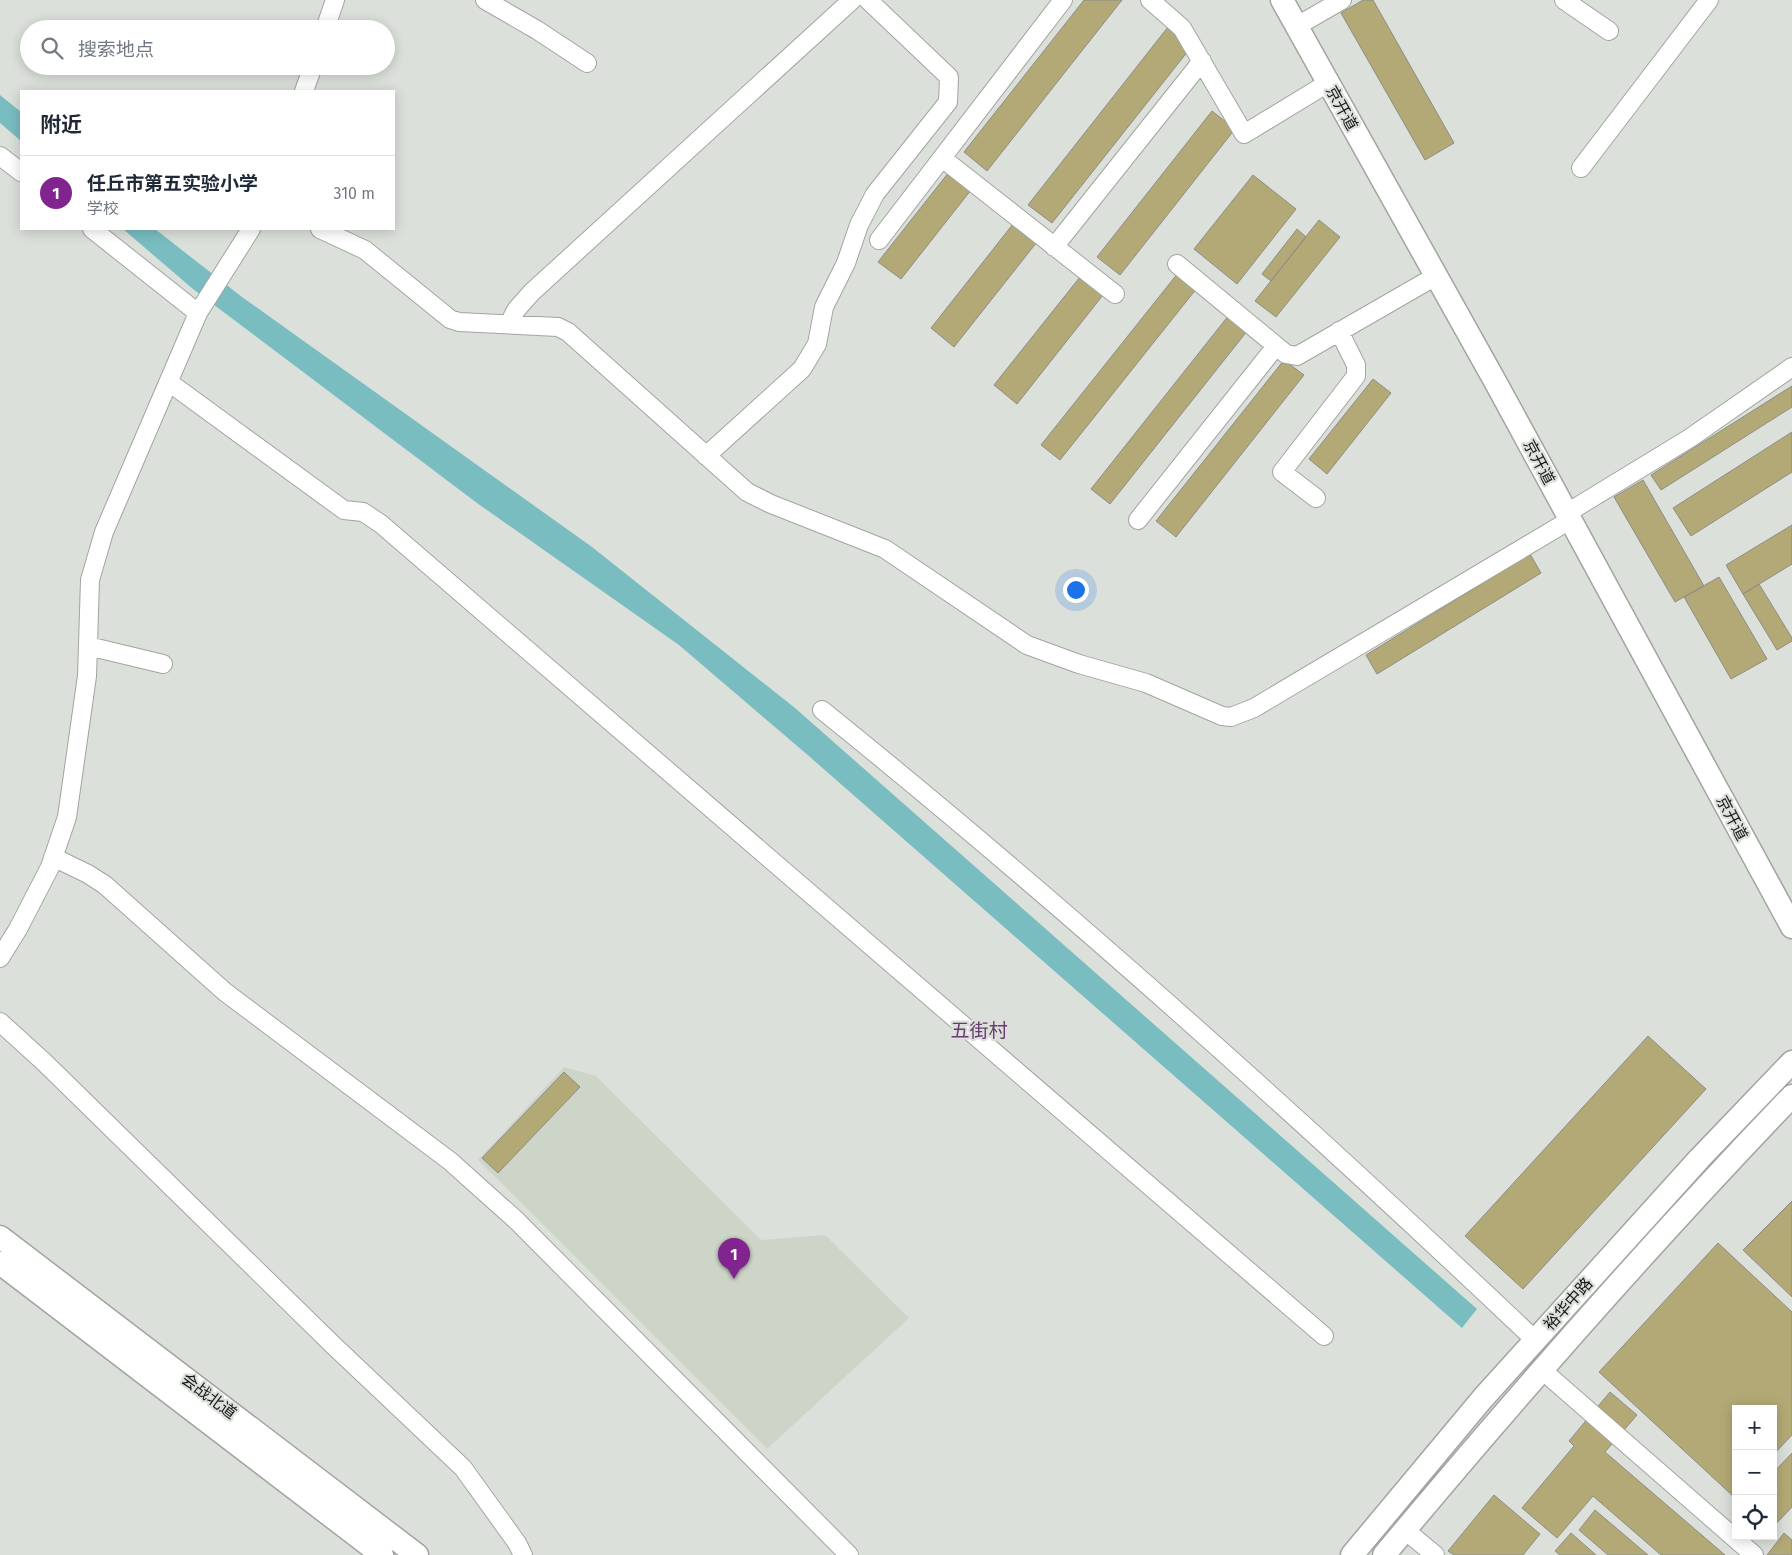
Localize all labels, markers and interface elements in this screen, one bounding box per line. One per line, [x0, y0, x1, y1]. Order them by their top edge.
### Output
search box [20, 20, 395, 75]
icon: search [38, 34, 66, 62]
text: 搜索地点 [78, 38, 154, 61]
street label: 京开道 [1322, 82, 1362, 134]
text: 附近 [40, 112, 82, 138]
text: 任丘市第五实验小学 [87, 172, 258, 195]
text: 1 [52, 184, 60, 203]
text: 310 m [334, 184, 375, 203]
text: 学校 [87, 199, 119, 218]
street label: 京开道 [1519, 436, 1559, 488]
your location [1063, 577, 1089, 603]
street label: 京开道 [1712, 792, 1752, 844]
district label: 五街村 [950, 1019, 1008, 1042]
pin: 1 [718, 1238, 750, 1279]
street label: 裕华中路 [1540, 1274, 1596, 1334]
street label: 会战北道 [178, 1369, 240, 1423]
map controls [1732, 1405, 1777, 1540]
button: + [1732, 1405, 1777, 1450]
button: − [1732, 1450, 1777, 1495]
button: locate [1732, 1495, 1777, 1540]

